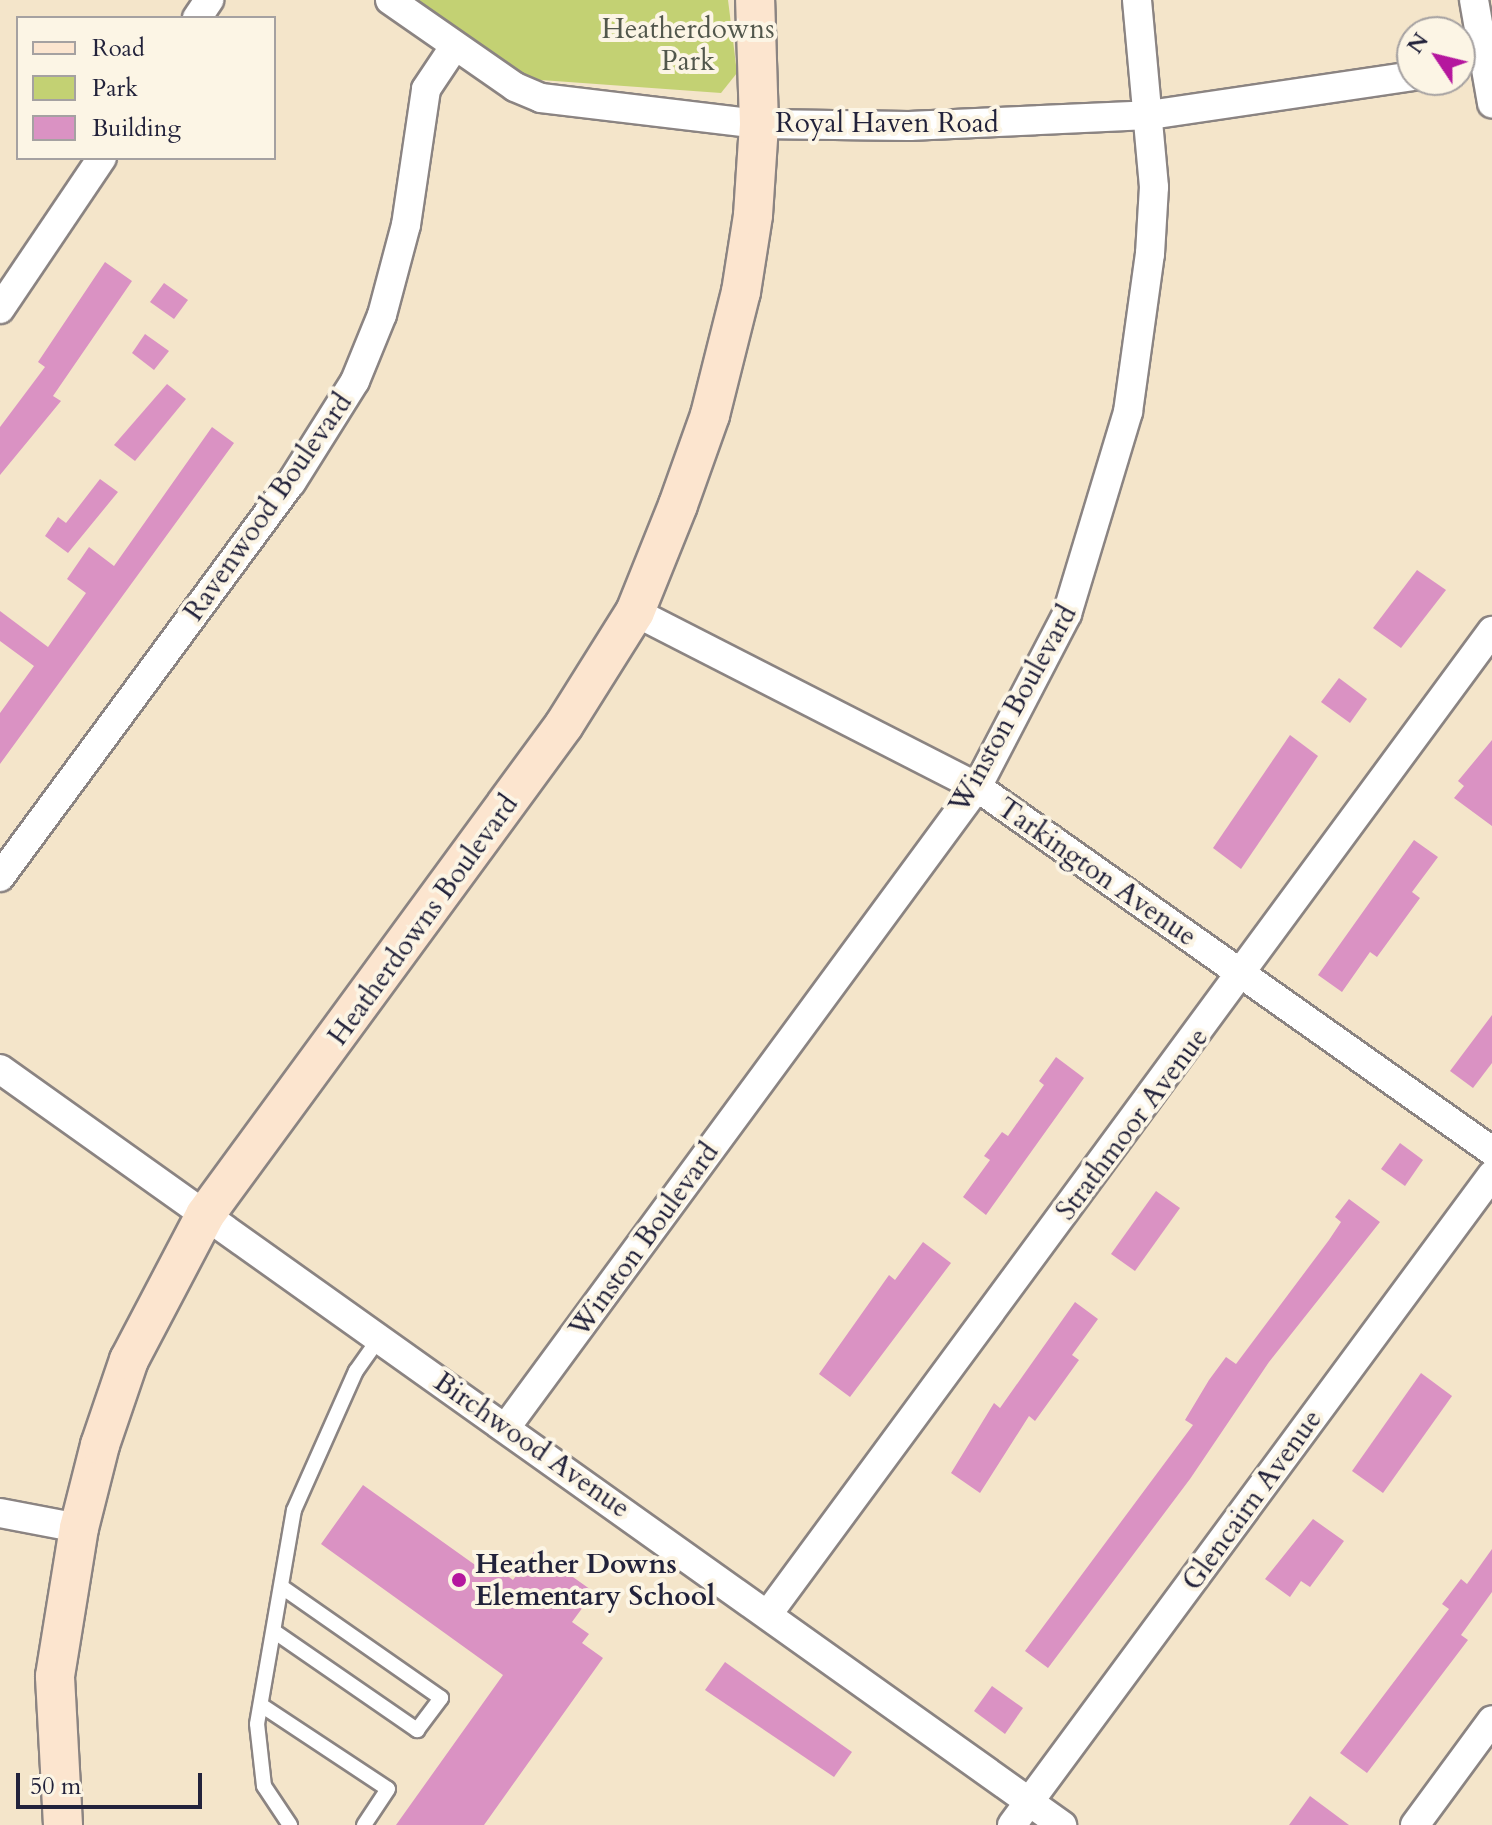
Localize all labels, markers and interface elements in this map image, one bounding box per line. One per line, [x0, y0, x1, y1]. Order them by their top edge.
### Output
park label: Heatherdowns Park [601, 12, 775, 78]
legend [16, 16, 276, 160]
north arrow [1396, 16, 1476, 96]
text: N [1400, 27, 1436, 60]
text: Road [92, 32, 145, 65]
text: Park [92, 72, 138, 105]
street label: Royal Haven Road [775, 106, 999, 140]
text: Building [92, 112, 181, 145]
street label: Ravenwood Boulevard [177, 387, 359, 627]
street label: Winston Boulevard [942, 599, 1084, 819]
street label: Heatherdowns Boulevard [321, 788, 525, 1052]
street label: Tarkington Avenue [991, 791, 1203, 953]
street label: Strathmoor Avenue [1049, 1021, 1215, 1227]
street label: Winston Boulevard [562, 1136, 726, 1344]
street label: Birchwood Avenue [428, 1365, 636, 1525]
street label: Glencairn Avenue [1175, 1403, 1329, 1597]
place label: Heather Downs Elementary School [475, 1547, 715, 1613]
marker: Heather Downs Elementary School [450, 1571, 468, 1589]
scale bar [20, 1757, 206, 1807]
text: 50 m [30, 1770, 81, 1803]

